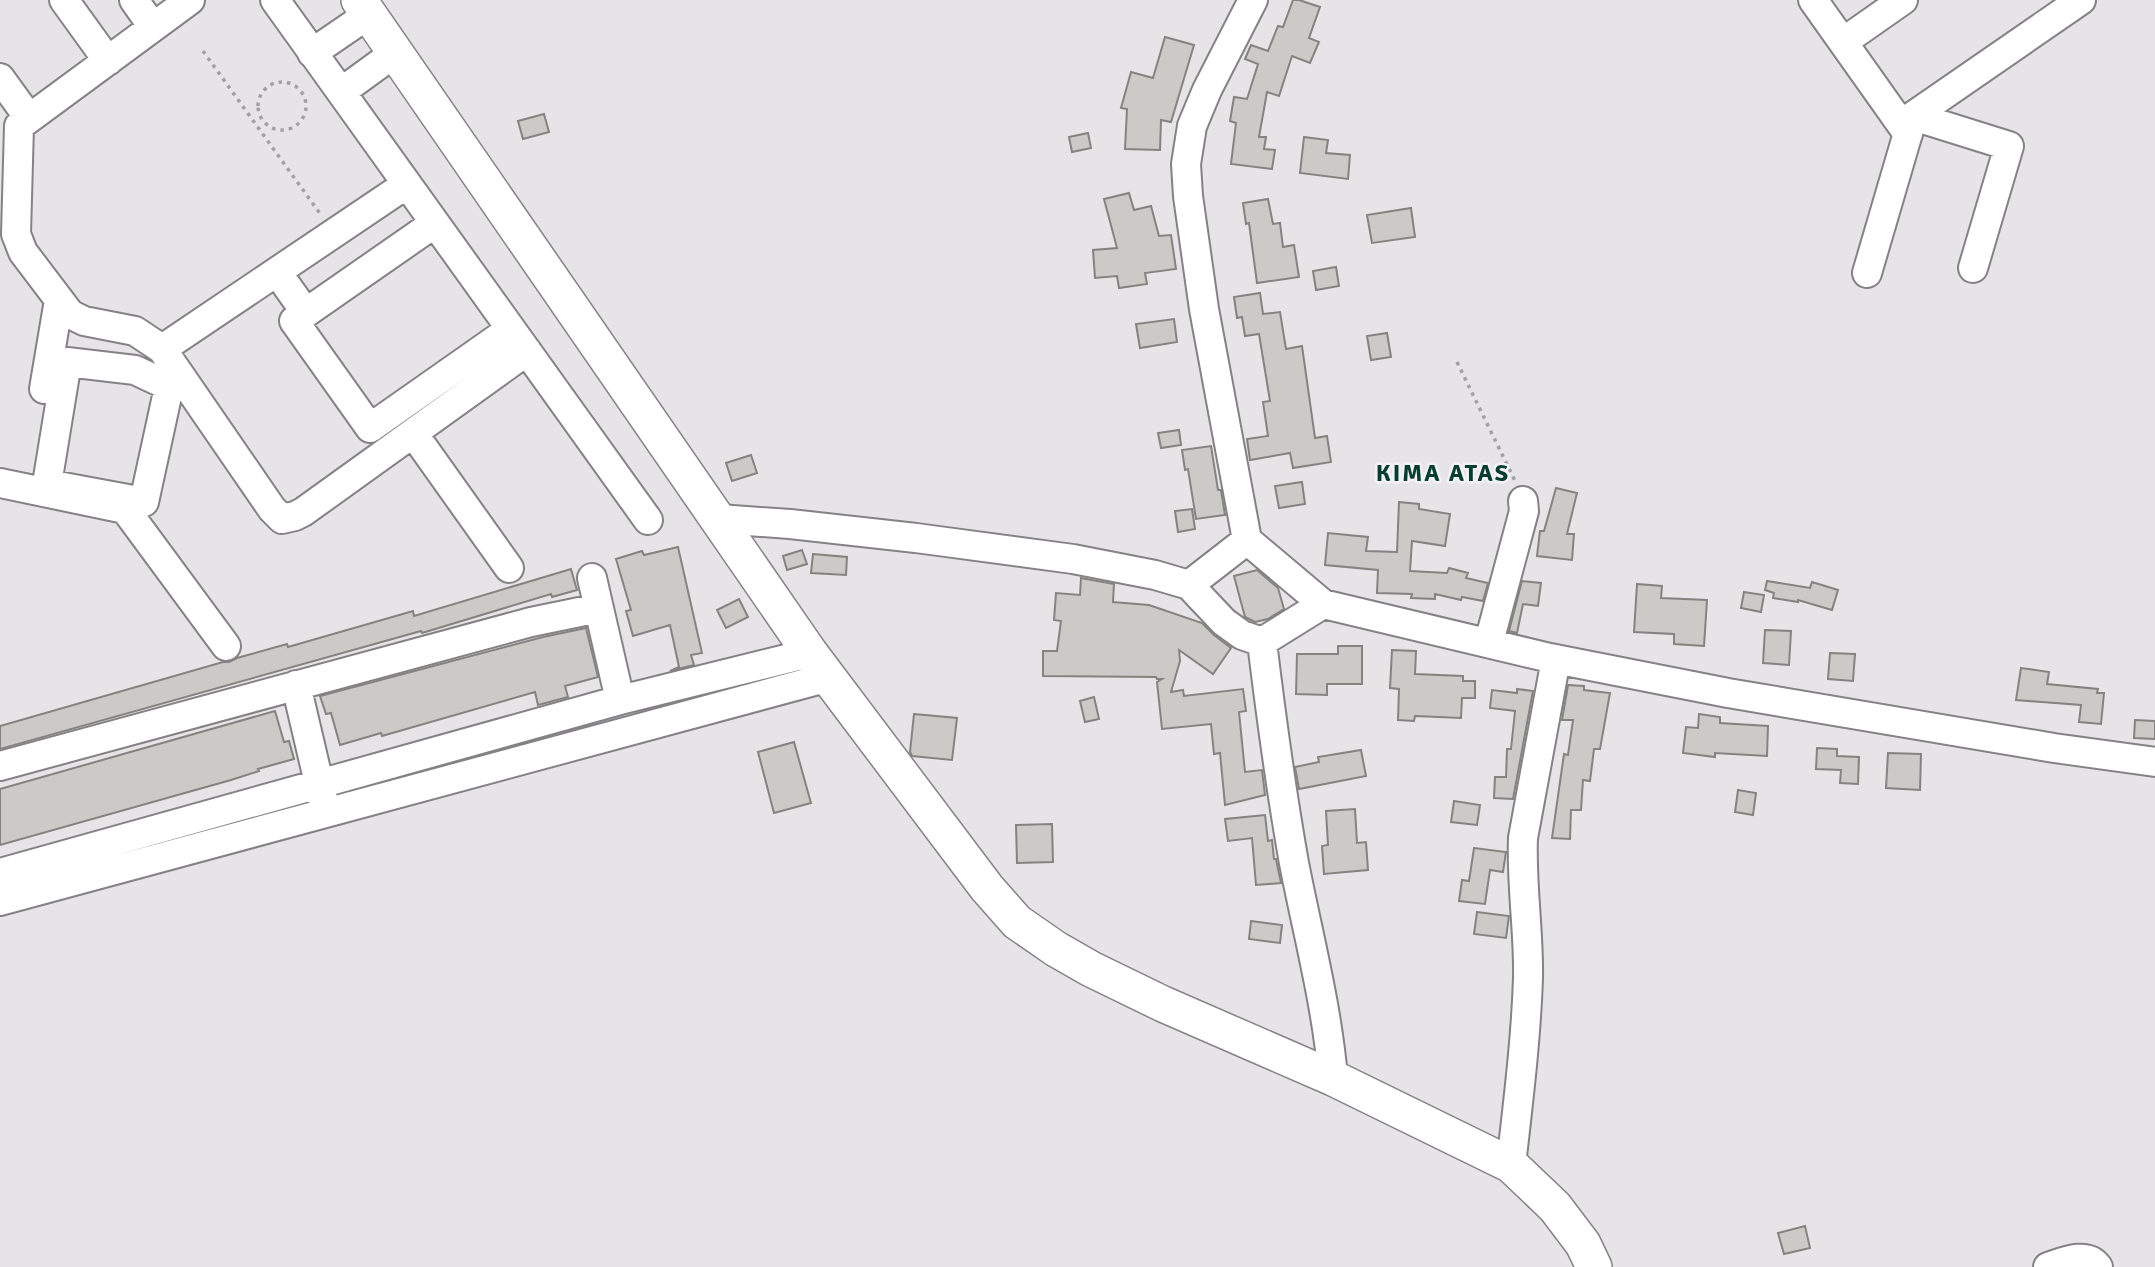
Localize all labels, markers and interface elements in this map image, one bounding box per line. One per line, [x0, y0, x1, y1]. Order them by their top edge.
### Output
district label: KIMA ATAS [1376, 458, 1510, 488]

